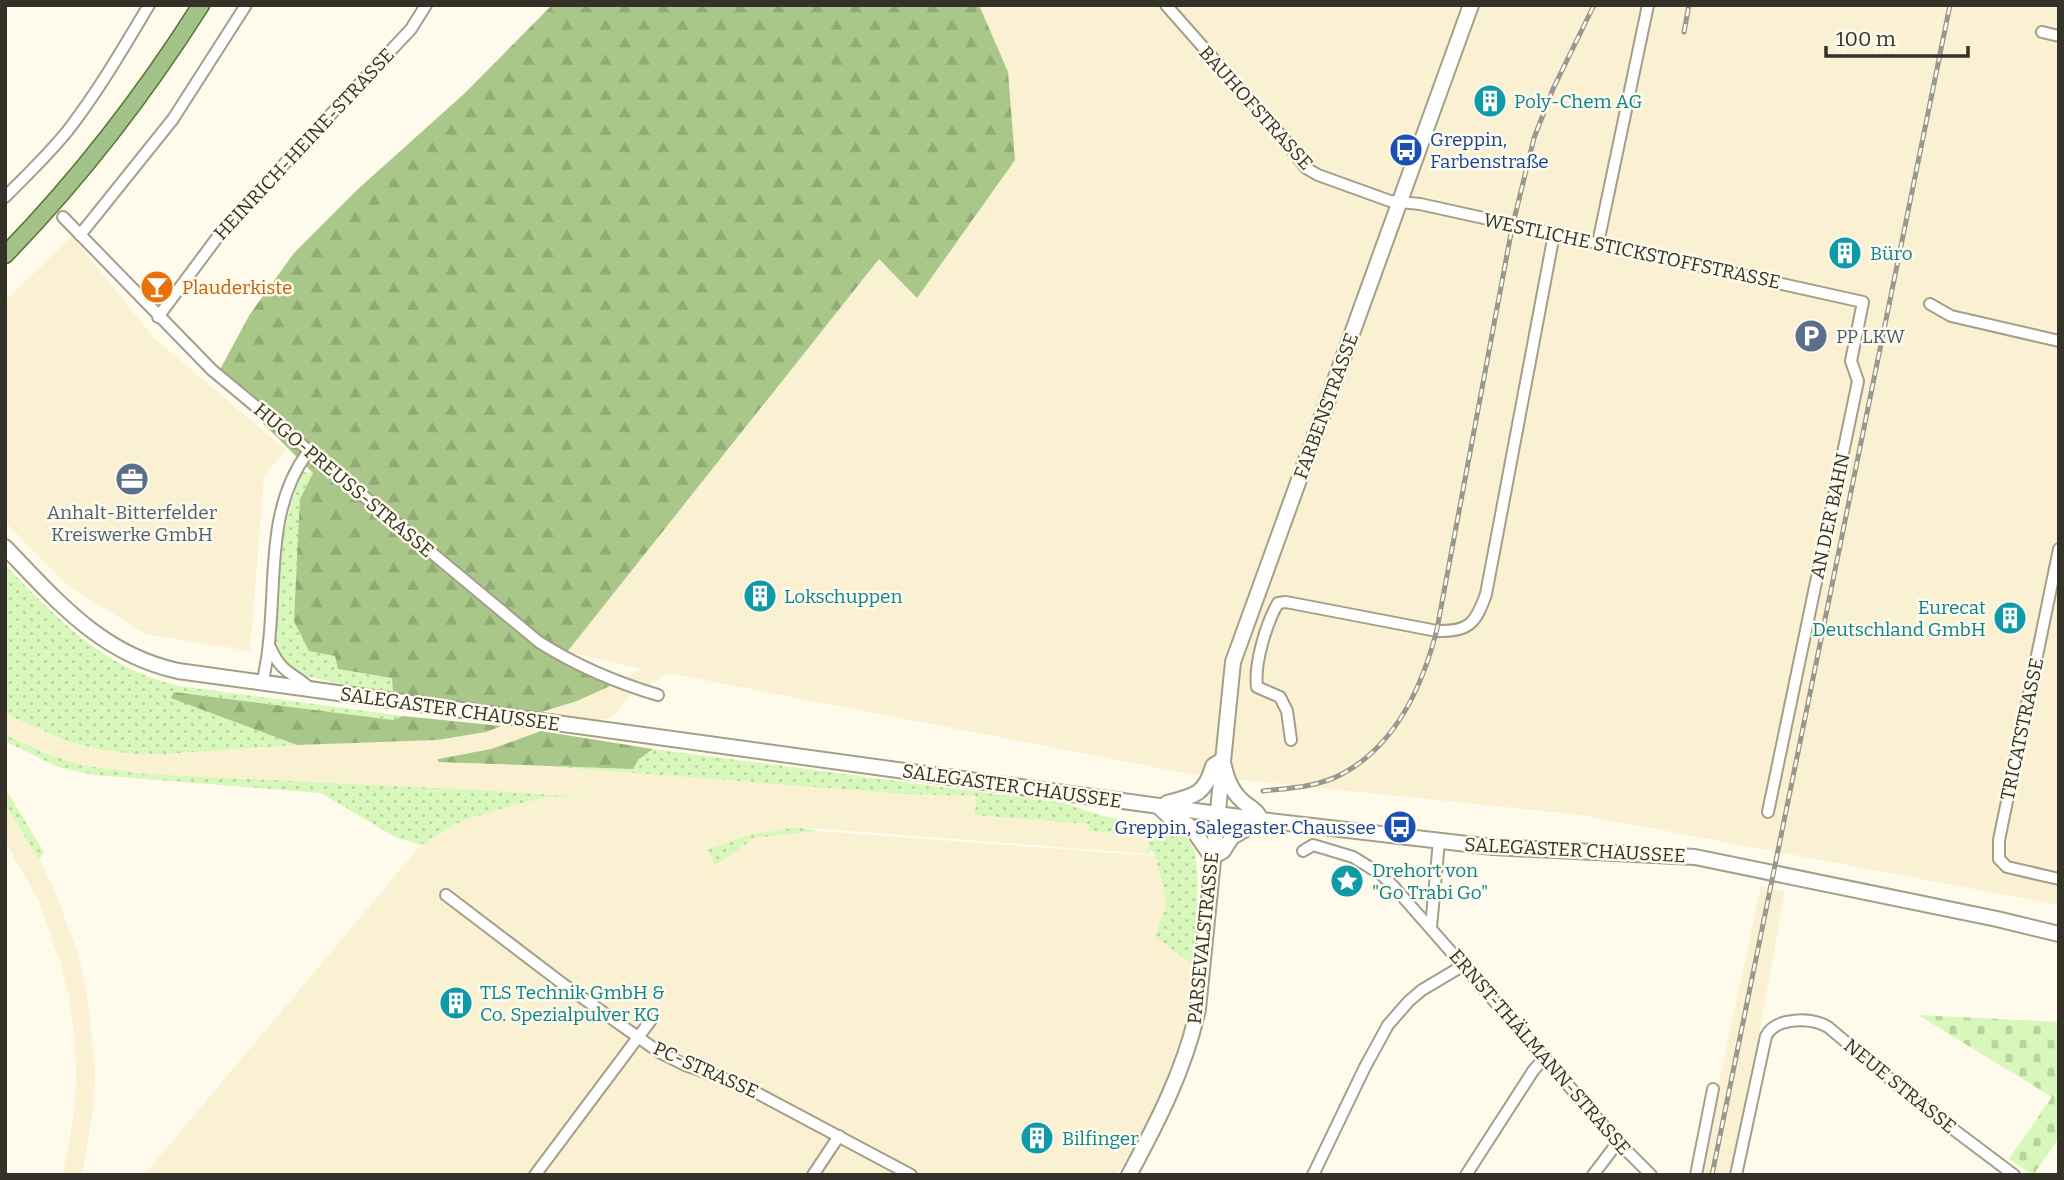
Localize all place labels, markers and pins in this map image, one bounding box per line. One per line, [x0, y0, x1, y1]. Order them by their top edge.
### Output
building icon: Poly-Chem AG [1471, 82, 1509, 120]
place label: Poly-Chem AG [1514, 90, 1642, 113]
place label: Greppin, Farbenstraße [1430, 128, 1549, 173]
bus stop icon: Greppin, Farbenstraße [1387, 131, 1425, 169]
building icon: Büro [1826, 234, 1864, 272]
place label: Büro [1870, 242, 1913, 265]
bar icon: Plauderkiste [138, 268, 176, 306]
place label: Plauderkiste [182, 276, 292, 299]
parking icon: PP LKW [1792, 317, 1830, 355]
place label: PP LKW [1836, 325, 1905, 348]
office icon: Anhalt-Bitterfelder Kreiswerke GmbH [113, 460, 151, 498]
place label: Anhalt-Bitterfelder Kreiswerke GmbH [47, 501, 218, 546]
building icon: Lokschuppen [741, 577, 779, 615]
place label: Lokschuppen [784, 585, 903, 608]
place label: Eurecat Deutschland GmbH [1812, 596, 1986, 641]
building icon: Eurecat Deutschland GmbH [1991, 599, 2029, 637]
bus stop icon: Greppin, Salegaster Chaussee [1381, 808, 1419, 846]
place label: Greppin, Salegaster Chaussee [1114, 816, 1376, 839]
place label: Drehort von "Go Trabi Go" [1372, 859, 1488, 904]
place icon: Drehort von "Go Trabi Go" [1328, 862, 1366, 900]
place label: TLS Technik GmbH & Co. Spezialpulver KG [480, 981, 665, 1026]
building icon: TLS Technik GmbH & Co. Spezialpulver KG [437, 984, 475, 1022]
building icon: Bilfinger [1018, 1119, 1056, 1157]
place label: Bilfinger [1062, 1127, 1139, 1150]

